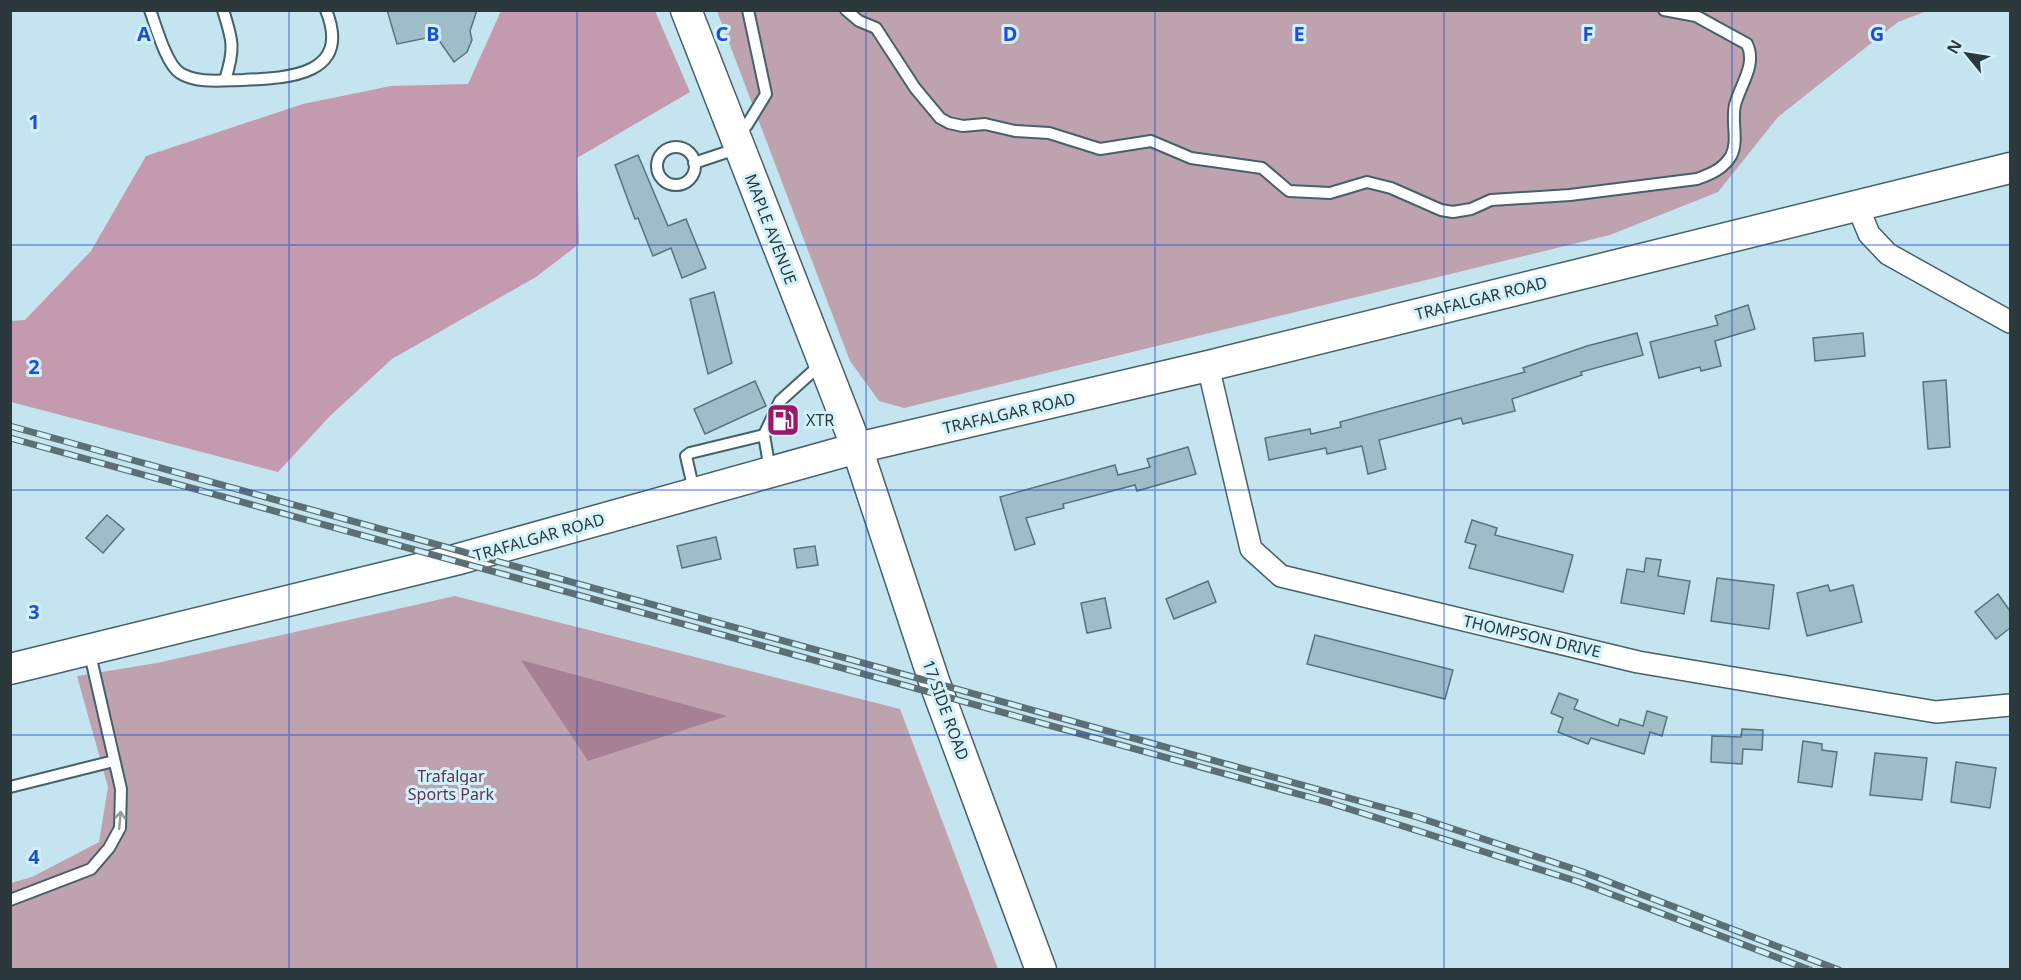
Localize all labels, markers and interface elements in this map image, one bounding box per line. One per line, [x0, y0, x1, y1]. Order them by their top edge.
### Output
text: A [137, 20, 151, 47]
text: B [426, 20, 440, 47]
text: C [716, 20, 729, 47]
text: D [1003, 20, 1017, 47]
text: E [1293, 20, 1305, 47]
text: F [1583, 20, 1593, 47]
text: G [1870, 20, 1884, 47]
north arrow [1937, 24, 1997, 84]
text: N [1941, 35, 1967, 58]
text: 1 [28, 108, 40, 135]
street label: MAPLE AVENUE [740, 171, 802, 287]
street label: TRAFALGAR ROAD [1413, 271, 1549, 325]
text: 2 [28, 353, 40, 380]
street label: TRAFALGAR ROAD [941, 387, 1077, 439]
fuel station icon: XTR [765, 402, 801, 438]
place label: XTR [806, 409, 834, 431]
street label: TRAFALGAR ROAD [471, 508, 607, 566]
text: 3 [28, 598, 40, 625]
street label: THOMPSON DRIVE [1461, 609, 1603, 663]
street label: 17 SIDE ROAD [918, 657, 974, 763]
park label: Trafalgar Sports Park [408, 765, 495, 805]
one-way arrow [115, 810, 126, 830]
text: 4 [28, 843, 40, 870]

